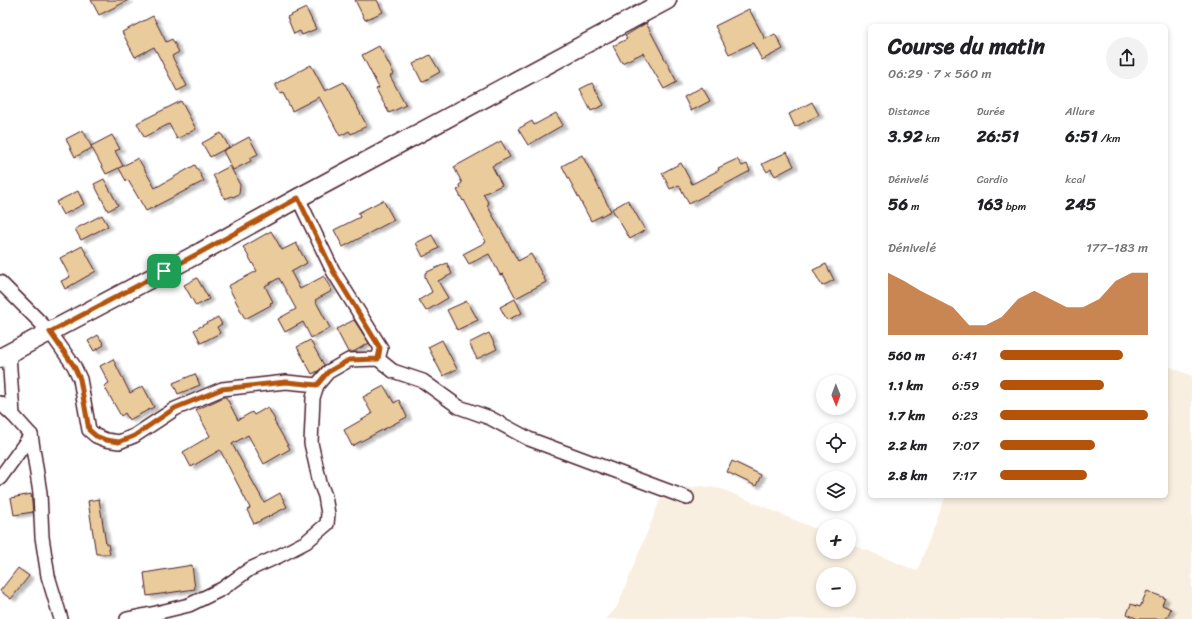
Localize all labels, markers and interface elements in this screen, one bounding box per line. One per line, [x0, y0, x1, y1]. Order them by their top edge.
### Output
text: Course du matin [888, 27, 1045, 66]
button: share [1106, 37, 1148, 79]
text: 06:29 · 7 × 560 m [888, 62, 992, 85]
text: Distance [888, 102, 930, 121]
text: Durée [977, 102, 1005, 121]
text: Allure [1065, 102, 1095, 121]
text: 3.92 [888, 121, 923, 151]
text: 26:51 [977, 121, 1019, 151]
text: 6:51 [1065, 121, 1098, 151]
text: km [923, 129, 940, 148]
text: /km [1098, 129, 1120, 148]
text: Dénivelé [888, 170, 929, 189]
text: Cardio [977, 170, 1008, 189]
text: kcal [1065, 170, 1085, 189]
text: 56 [888, 189, 908, 219]
text: 163 [977, 189, 1003, 219]
text: 245 [1065, 189, 1096, 219]
text: m [908, 197, 919, 216]
text: bpm [1003, 197, 1026, 216]
text: Dénivelé [888, 236, 936, 259]
text: 177–183 m [1086, 236, 1148, 259]
pin [147, 254, 181, 288]
icon: arrive [153, 260, 175, 282]
text: 560 m [888, 344, 925, 367]
text: 6:41 [952, 344, 977, 367]
text: 1.1 km [888, 374, 923, 397]
text: 6:59 [952, 374, 979, 397]
north arrow [816, 375, 856, 415]
map controls [816, 375, 856, 607]
text: 1.7 km [888, 404, 925, 427]
text: 6:23 [952, 404, 978, 427]
button: locate [816, 423, 856, 463]
text: 2.2 km [888, 434, 927, 457]
text: 7:07 [952, 434, 979, 457]
text: 2.8 km [888, 464, 928, 487]
text: 7:17 [952, 464, 976, 487]
button: layers [816, 471, 856, 511]
button: + [816, 519, 856, 559]
button: − [816, 567, 856, 607]

